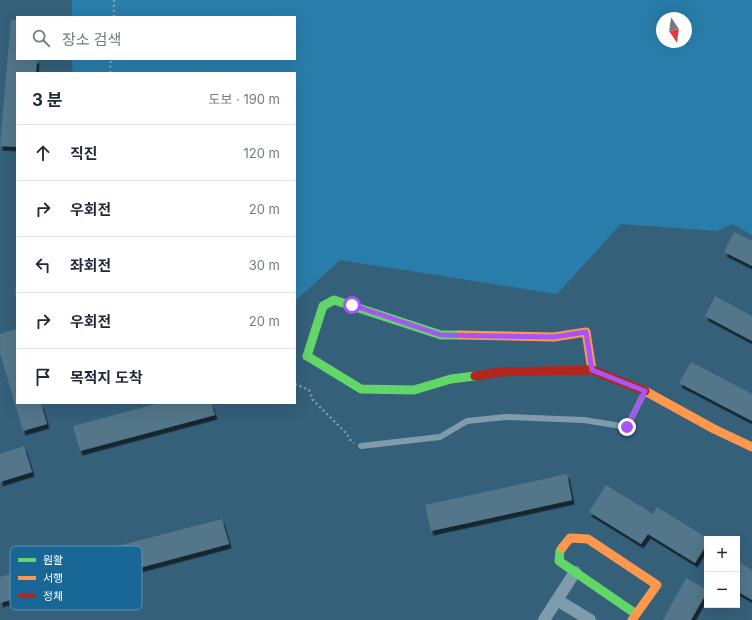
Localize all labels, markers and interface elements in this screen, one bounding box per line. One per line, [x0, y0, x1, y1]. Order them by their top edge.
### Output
north arrow [656, 12, 692, 48]
search box [16, 16, 296, 60]
icon: search [30, 27, 52, 49]
text: 장소 검색 [62, 30, 121, 49]
text: 3 분 [32, 90, 63, 110]
text: 도보 · 190 m [208, 91, 280, 107]
icon: ahead [32, 142, 54, 164]
text: 직진 [70, 144, 98, 163]
text: 120 m [244, 145, 280, 161]
icon: right [32, 198, 54, 220]
text: 우회전 [70, 200, 111, 219]
text: 20 m [249, 201, 280, 217]
icon: left [32, 254, 54, 276]
text: 좌회전 [70, 256, 111, 275]
text: 30 m [249, 257, 280, 273]
route start [343, 296, 361, 314]
icon: right [32, 310, 54, 332]
text: 우회전 [70, 312, 111, 331]
text: 20 m [249, 313, 280, 329]
icon: arrive [32, 366, 54, 388]
text: 목적지 도착 [70, 368, 143, 387]
route end [618, 418, 636, 436]
map controls [704, 536, 740, 608]
button: + [704, 536, 740, 572]
legend [10, 546, 142, 610]
text: 원활 [43, 553, 63, 567]
text: 서행 [43, 571, 63, 585]
button: − [704, 572, 740, 608]
text: 정체 [43, 589, 63, 603]

